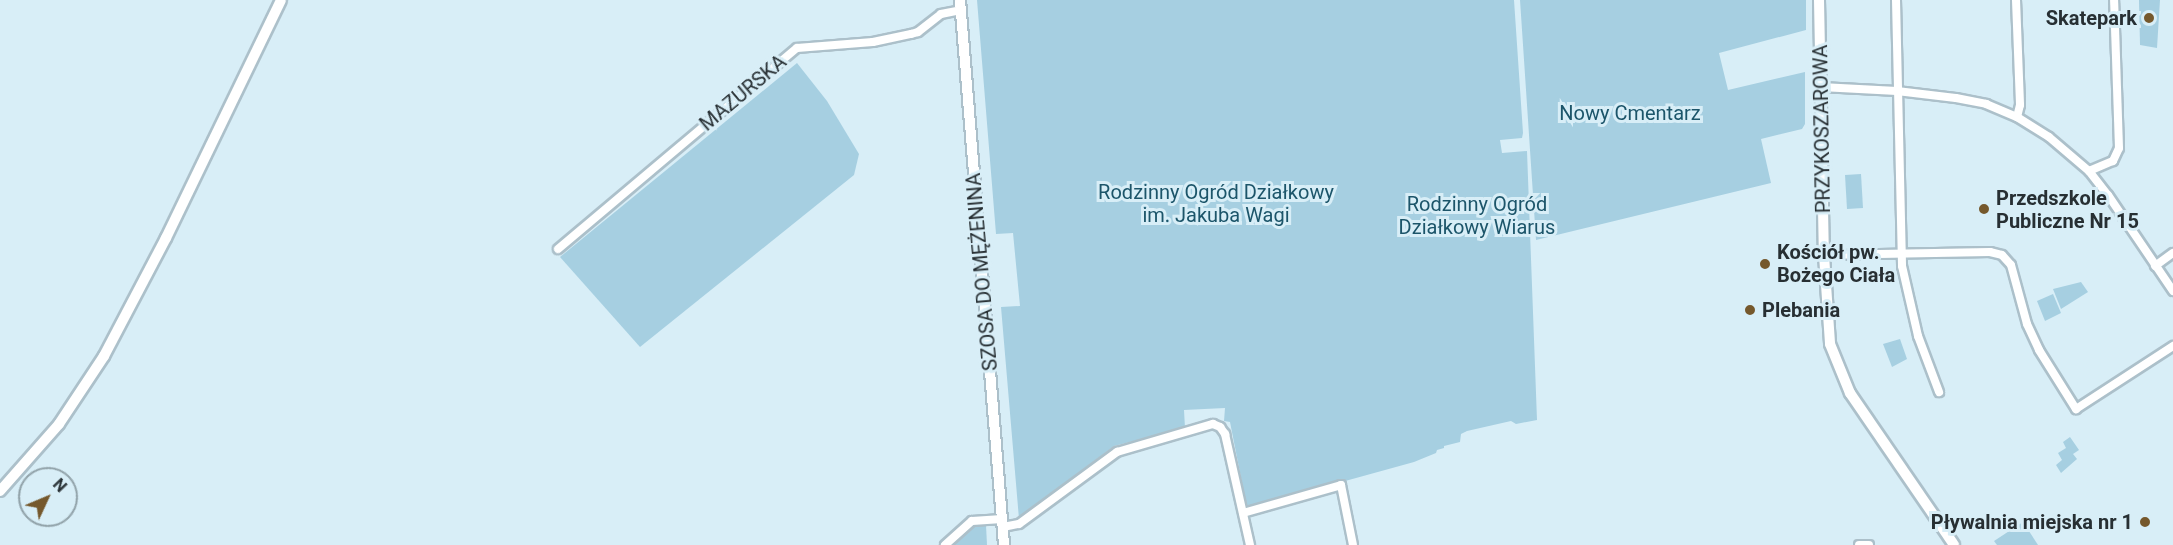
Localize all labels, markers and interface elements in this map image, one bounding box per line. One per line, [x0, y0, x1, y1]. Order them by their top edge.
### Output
place label: Skatepark [2046, 6, 2137, 30]
marker: Skatepark [2142, 11, 2156, 25]
street label: PRZYKOSZAROWA [1809, 45, 1835, 213]
street label: MAZURSKA [695, 50, 791, 136]
park label: Nowy Cmentarz [1559, 101, 1701, 125]
street label: SZOSA DO MĘŻENINA [961, 172, 1003, 372]
park label: Rodzinny Ogród Działkowy im. Jakuba Wagi [1098, 180, 1334, 227]
place label: Przedszkole Publiczne Nr 15 [1996, 186, 2139, 233]
park label: Rodzinny Ogród Działkowy Wiarus [1399, 193, 1555, 240]
marker: Przedszkole Publiczne Nr 15 [1977, 202, 1991, 216]
place label: Kościół pw. Bożego Ciała [1777, 240, 1895, 287]
marker: Kościół pw. Bożego Ciała [1758, 257, 1772, 271]
place label: Plebania [1762, 298, 1840, 322]
marker: Plebania [1743, 303, 1757, 317]
north arrow [18, 467, 78, 527]
text: N [49, 475, 71, 496]
place label: Pływalnia miejska nr 1 [1931, 510, 2133, 534]
marker: Pływalnia miejska nr 1 [2138, 515, 2152, 529]

